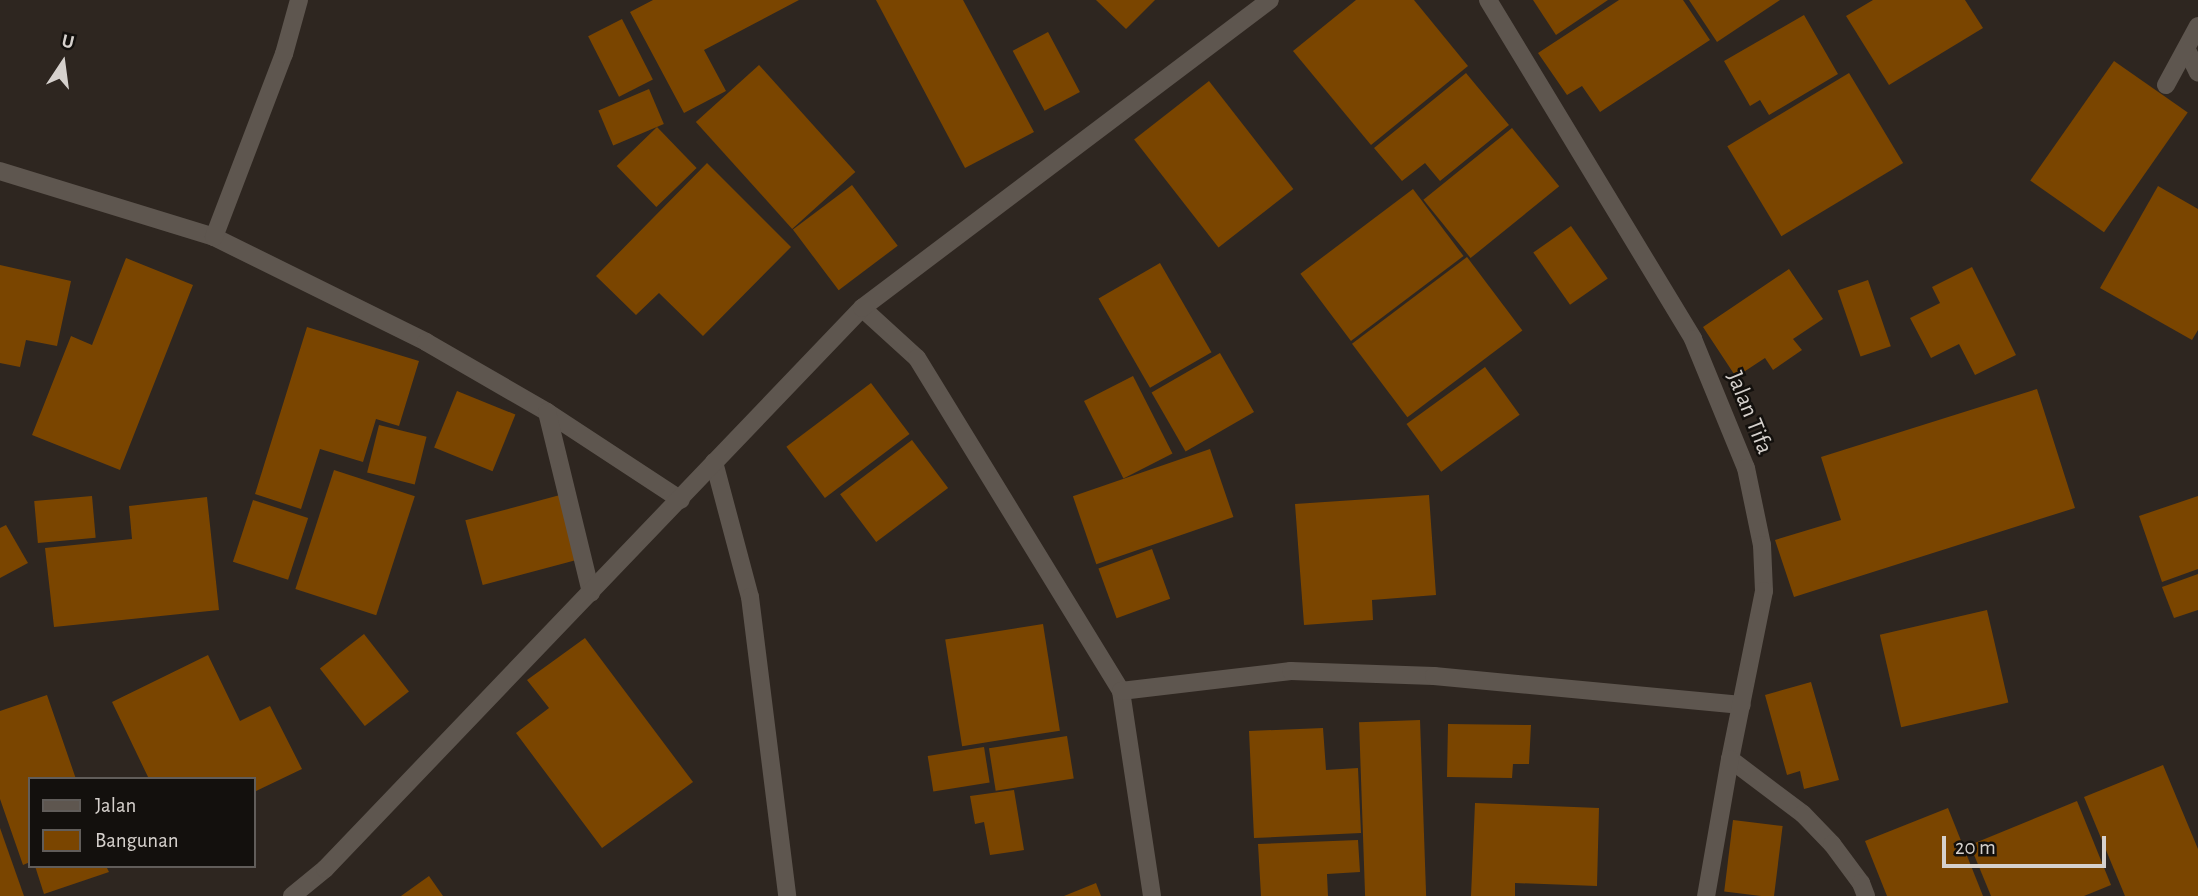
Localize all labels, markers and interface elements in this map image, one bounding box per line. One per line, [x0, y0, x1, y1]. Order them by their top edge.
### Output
north arrow [28, 28, 98, 98]
text: U [60, 31, 76, 53]
street label: Jalan Tifa [1719, 367, 1779, 459]
legend [28, 777, 256, 868]
text: Jalan [95, 795, 136, 816]
scale bar [1946, 822, 2110, 866]
text: Bangunan [95, 830, 179, 851]
text: 20 m [1955, 837, 1996, 858]

